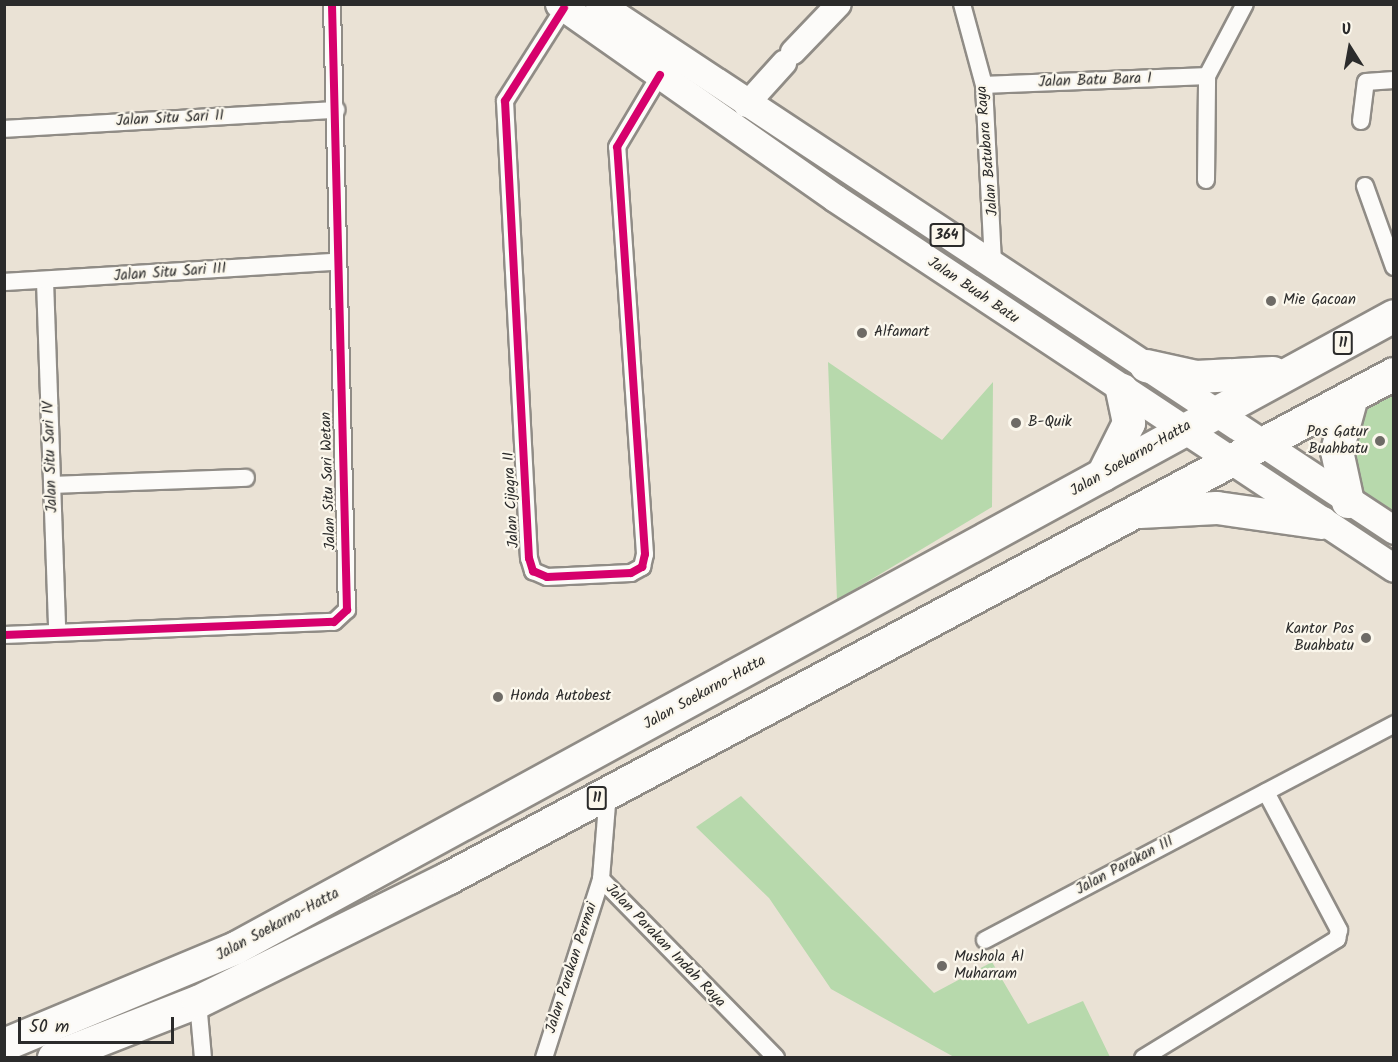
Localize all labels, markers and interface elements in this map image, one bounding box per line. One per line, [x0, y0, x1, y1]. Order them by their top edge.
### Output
text: U [1339, 17, 1354, 43]
north arrow [1320, 18, 1380, 78]
street label: Jalan Batu Bara I [1038, 70, 1152, 92]
street label: Jalan Batubara Raya [973, 85, 1003, 217]
street label: Jalan Situ Sari II [116, 107, 224, 131]
road number: 364 [929, 224, 965, 246]
street label: Jalan Buah Batu [924, 254, 1022, 328]
street label: Jalan Situ Sari III [113, 260, 227, 286]
place label: Mie Gacoan [1283, 292, 1356, 310]
marker: Mie Gacoan [1264, 294, 1278, 308]
place label: Alfamart [874, 324, 929, 342]
marker: Alfamart [855, 326, 869, 340]
road number: 11 [1332, 332, 1354, 354]
street label: Jalan Situ Sari IV [40, 401, 62, 513]
street label: Jalan Situ Sari Wetan [318, 412, 340, 550]
place label: B-Quik [1028, 414, 1072, 432]
marker: B-Quik [1009, 416, 1023, 430]
street label: Jalan Soekarno-Hatta [1067, 417, 1195, 501]
place label: Pos Gatur Buahbatu [1306, 423, 1368, 458]
marker: Pos Gatur Buahbatu [1373, 434, 1387, 448]
street label: Jalan Cijagra II [500, 451, 524, 549]
place label: Kantor Pos Buahbatu [1285, 620, 1354, 655]
marker: Kantor Pos Buahbatu [1359, 631, 1373, 645]
street label: Jalan Soekarno-Hatta [641, 652, 769, 734]
place label: Honda Autobest [510, 688, 611, 706]
marker: Honda Autobest [491, 690, 505, 704]
road number: 11 [586, 787, 608, 809]
street label: Jalan Parakan III [1073, 833, 1177, 899]
street label: Jalan Parakan Indah Raya [601, 880, 729, 1012]
street label: Jalan Soekarno-Hatta [213, 885, 343, 965]
street label: Jalan Parakan Permai [542, 900, 602, 1036]
place label: Mushola Al Muharram [954, 948, 1024, 983]
marker: Mushola Al Muharram [935, 959, 949, 973]
scale bar [21, 1005, 177, 1043]
text: 50 m [29, 1013, 69, 1042]

